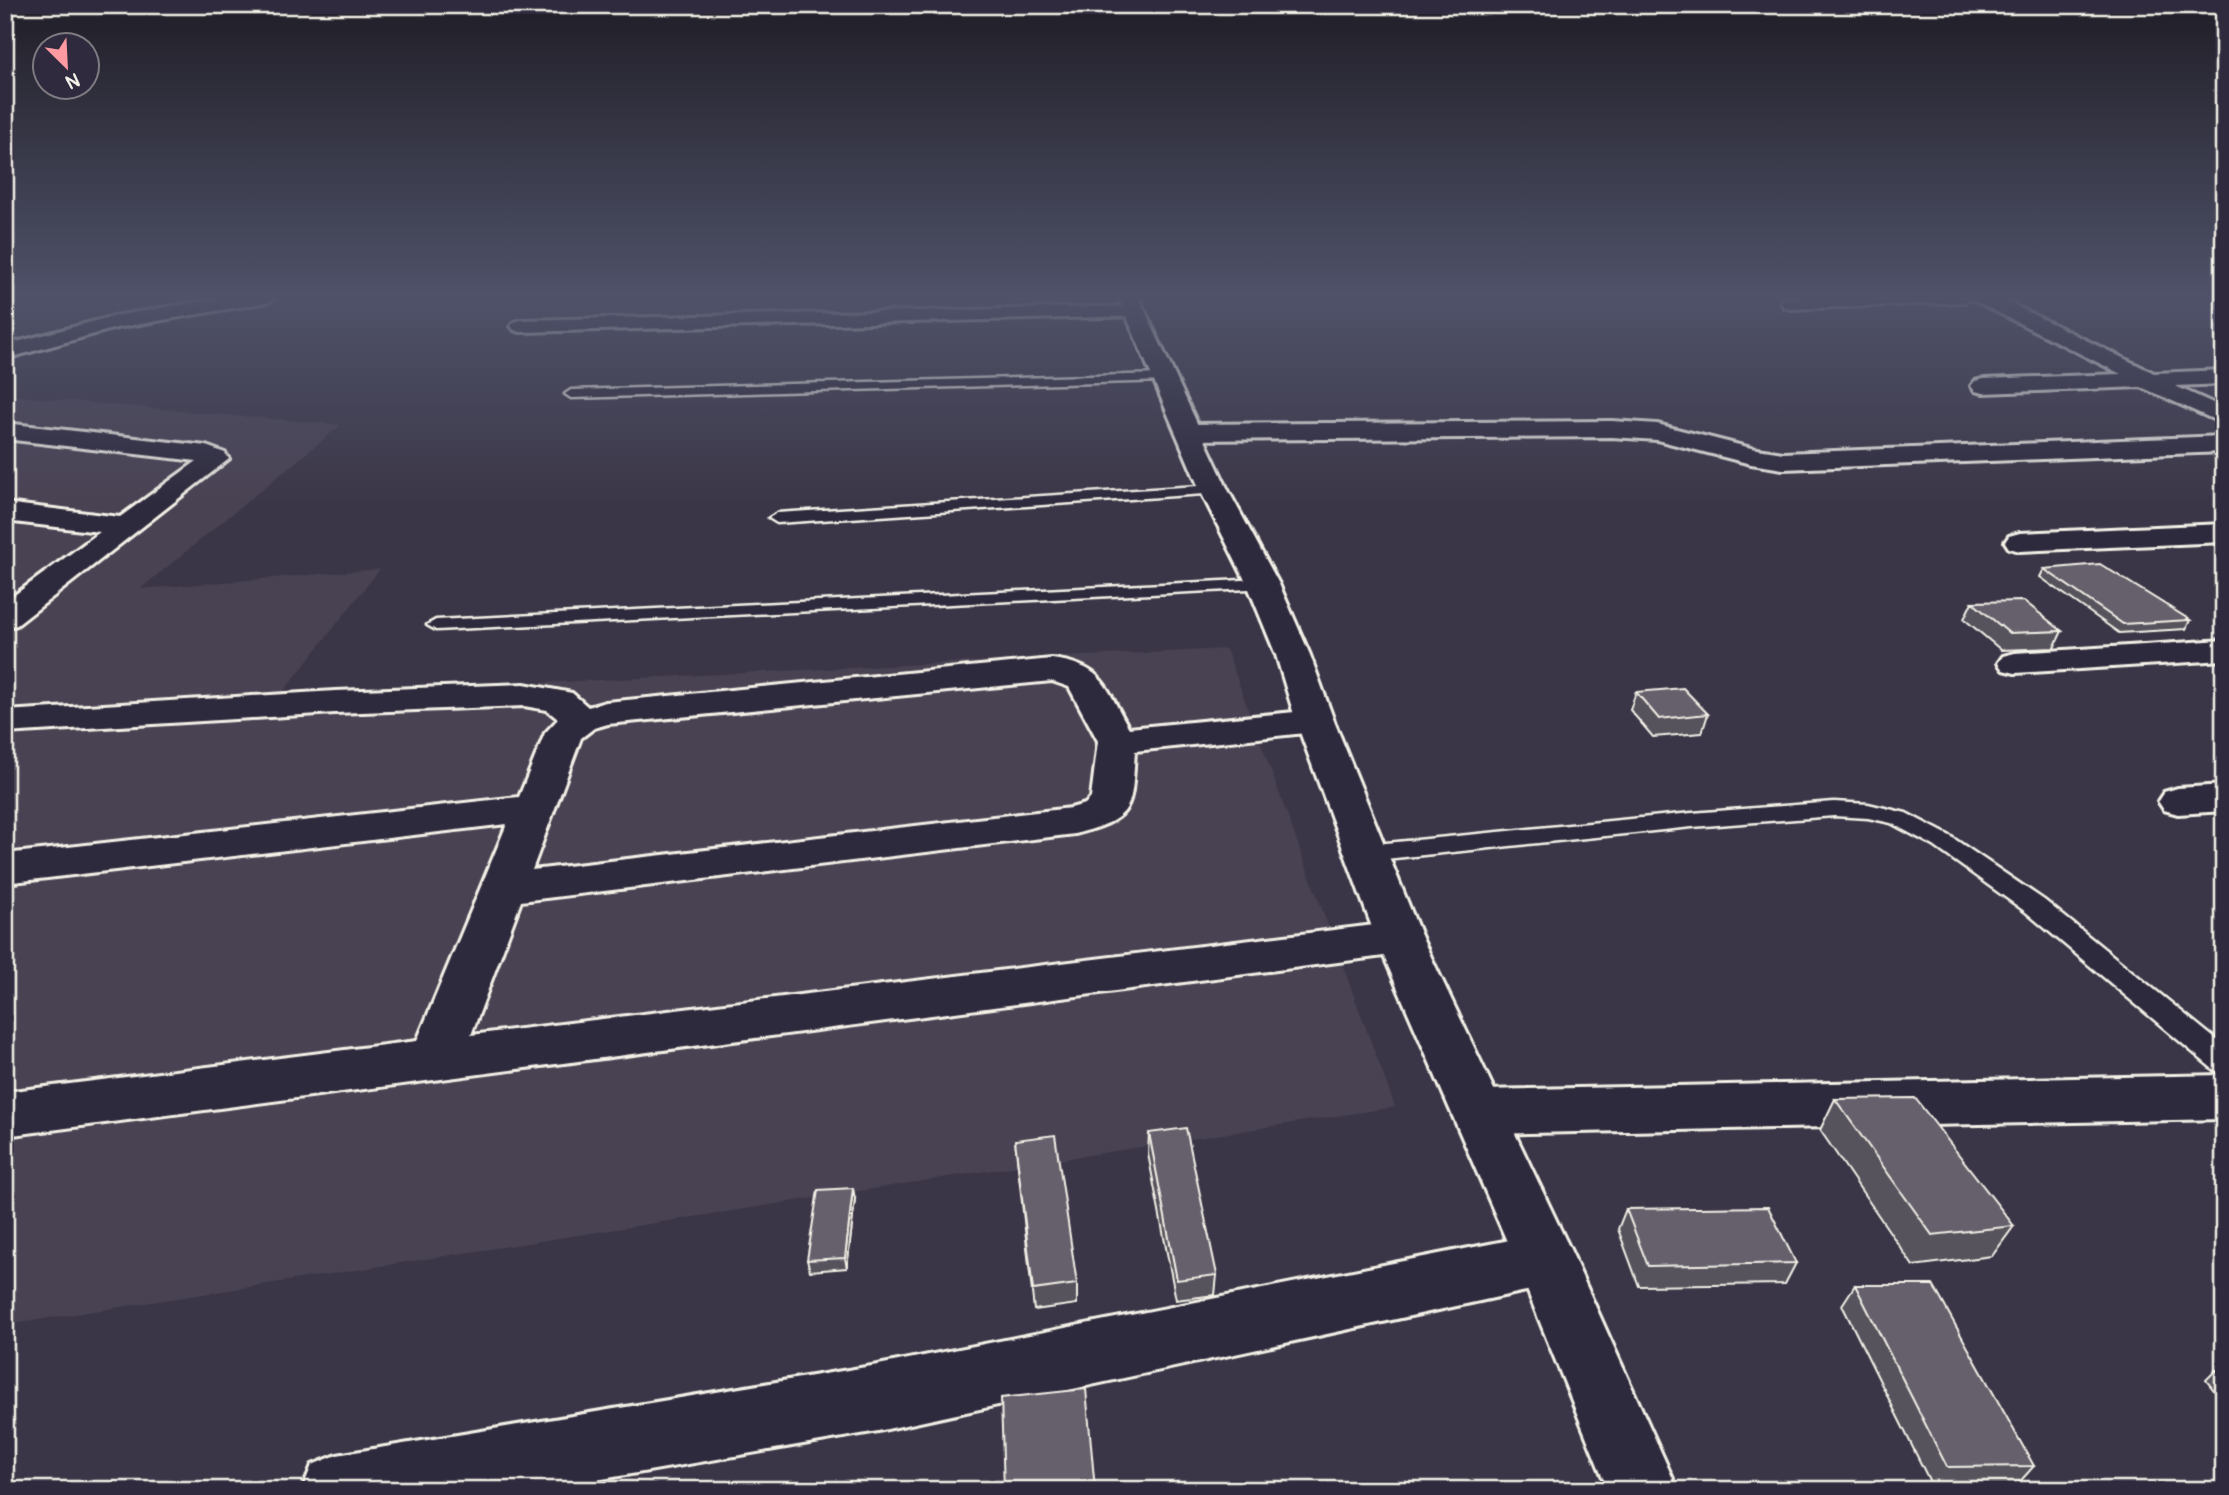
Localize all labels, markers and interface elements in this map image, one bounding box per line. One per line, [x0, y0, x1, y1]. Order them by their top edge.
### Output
north arrow [32, 32, 102, 102]
text: N [62, 67, 83, 94]

